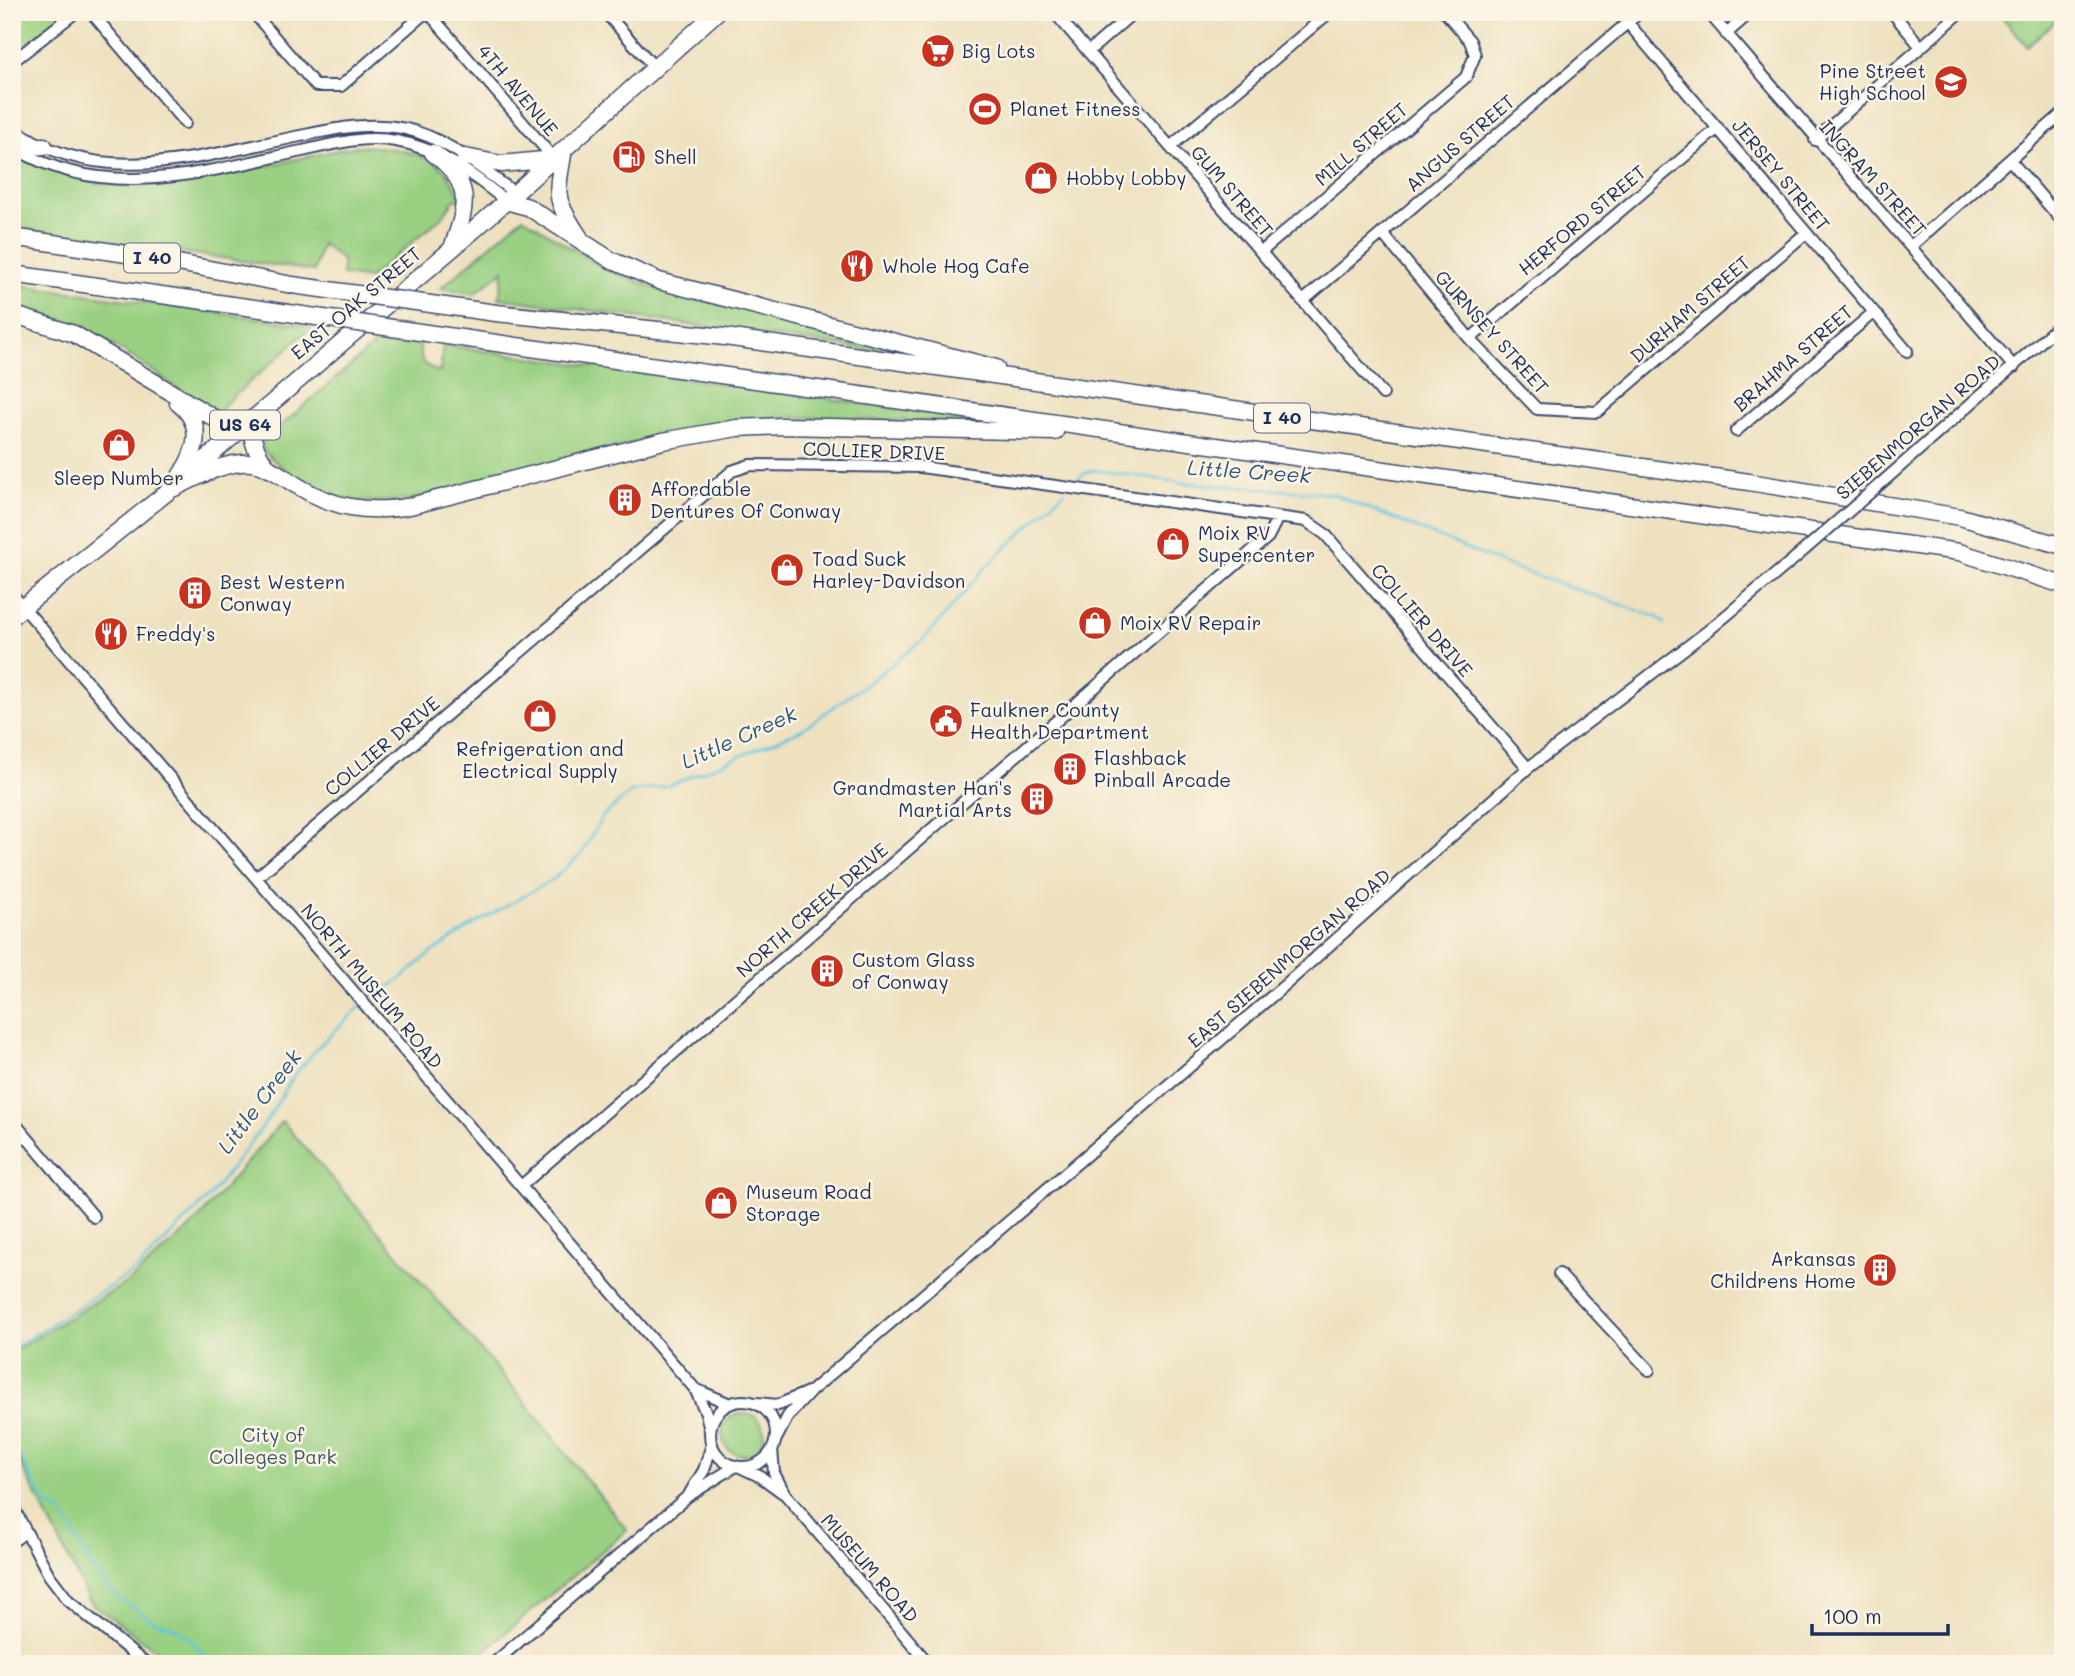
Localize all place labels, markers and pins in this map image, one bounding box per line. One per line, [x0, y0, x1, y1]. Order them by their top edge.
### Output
supermarket icon: Big Lots [919, 32, 957, 70]
place label: Big Lots [962, 38, 1036, 63]
place label: Pine Street High School [1819, 58, 1926, 105]
school or university icon: Pine Street High School [1932, 63, 1970, 101]
sports icon: Planet Fitness [966, 90, 1004, 128]
place label: Planet Fitness [1010, 96, 1141, 121]
fuel station icon: Shell [610, 138, 648, 176]
place label: Shell [654, 144, 697, 169]
shop icon: Hobby Lobby [1022, 159, 1060, 197]
place label: Hobby Lobby [1066, 165, 1186, 190]
restaurant icon: Whole Hog Cafe [838, 247, 876, 285]
place label: Whole Hog Cafe [882, 253, 1030, 278]
shop icon: Sleep Number [100, 426, 138, 464]
place label: Sleep Number [54, 465, 184, 490]
place label: Affordable Dentures Of Conway [650, 476, 841, 523]
building icon: Affordable Dentures Of Conway [606, 481, 644, 519]
place label: Moix RV Supercenter [1198, 520, 1315, 567]
shop icon: Moix RV Supercenter [1154, 525, 1192, 563]
place label: Toad Suck Harley-Davidson [812, 546, 965, 593]
shop icon: Toad Suck Harley-Davidson [768, 551, 806, 589]
place label: Best Western Conway [220, 569, 345, 616]
building icon: Best Western Conway [176, 574, 214, 612]
shop icon: Moix RV Repair [1076, 604, 1114, 642]
place label: Moix RV Repair [1120, 610, 1261, 635]
restaurant icon: Freddy's [92, 615, 130, 653]
place label: Freddy's [136, 621, 215, 646]
shop icon: Refrigeration and Electrical Supply [521, 697, 559, 735]
place label: Faulkner County Health Department [970, 697, 1149, 744]
public building icon: Faulkner County Health Department [927, 702, 965, 740]
place label: Refrigeration and Electrical Supply [456, 736, 624, 783]
place label: Flashback Pinball Arcade [1094, 745, 1231, 792]
building icon: Flashback Pinball Arcade [1051, 750, 1089, 788]
place label: Grandmaster Han's Martial Arts [833, 775, 1012, 822]
building icon: Grandmaster Han's Martial Arts [1018, 780, 1056, 818]
place label: Custom Glass of Conway [852, 947, 975, 994]
building icon: Custom Glass of Conway [808, 952, 846, 990]
place label: Museum Road Storage [746, 1179, 871, 1226]
shop icon: Museum Road Storage [702, 1184, 740, 1222]
place label: Arkansas Childrens Home [1710, 1246, 1856, 1293]
building icon: Arkansas Childrens Home [1861, 1251, 1899, 1289]

